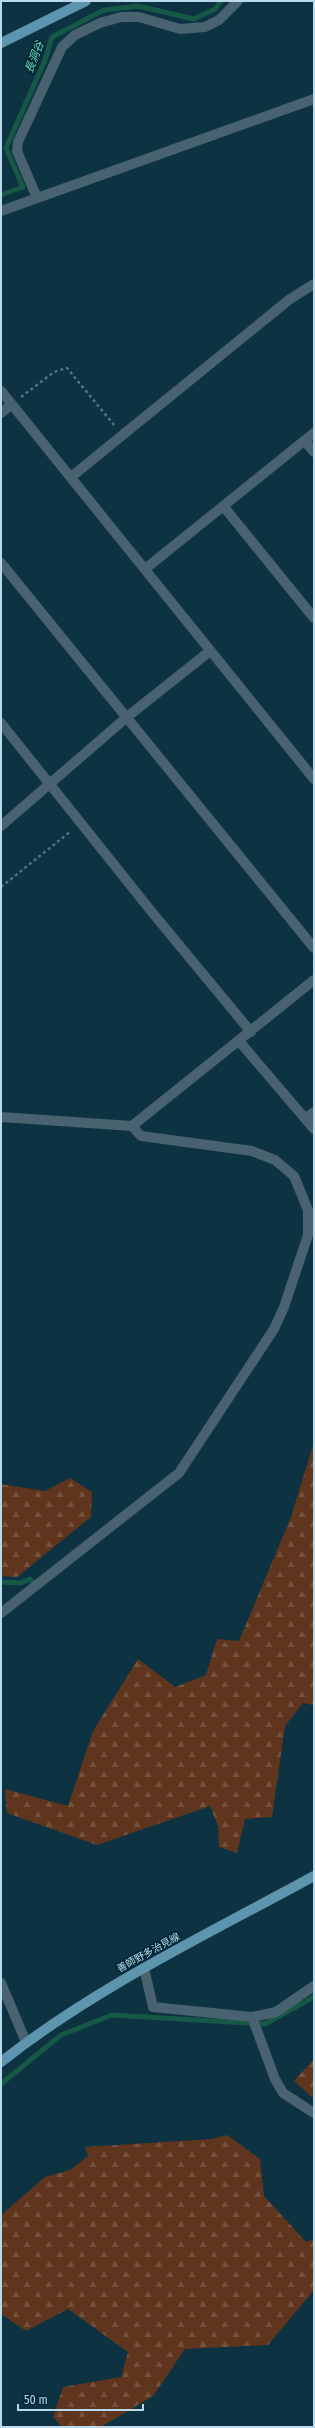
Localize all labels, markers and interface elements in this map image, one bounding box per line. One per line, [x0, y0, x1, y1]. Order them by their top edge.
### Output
water label: 長洞谷 [22, 39, 47, 75]
street label: 善師野多治見線 [115, 1931, 182, 1975]
scale bar [18, 2386, 143, 2412]
text: 50 m [24, 2393, 48, 2407]

